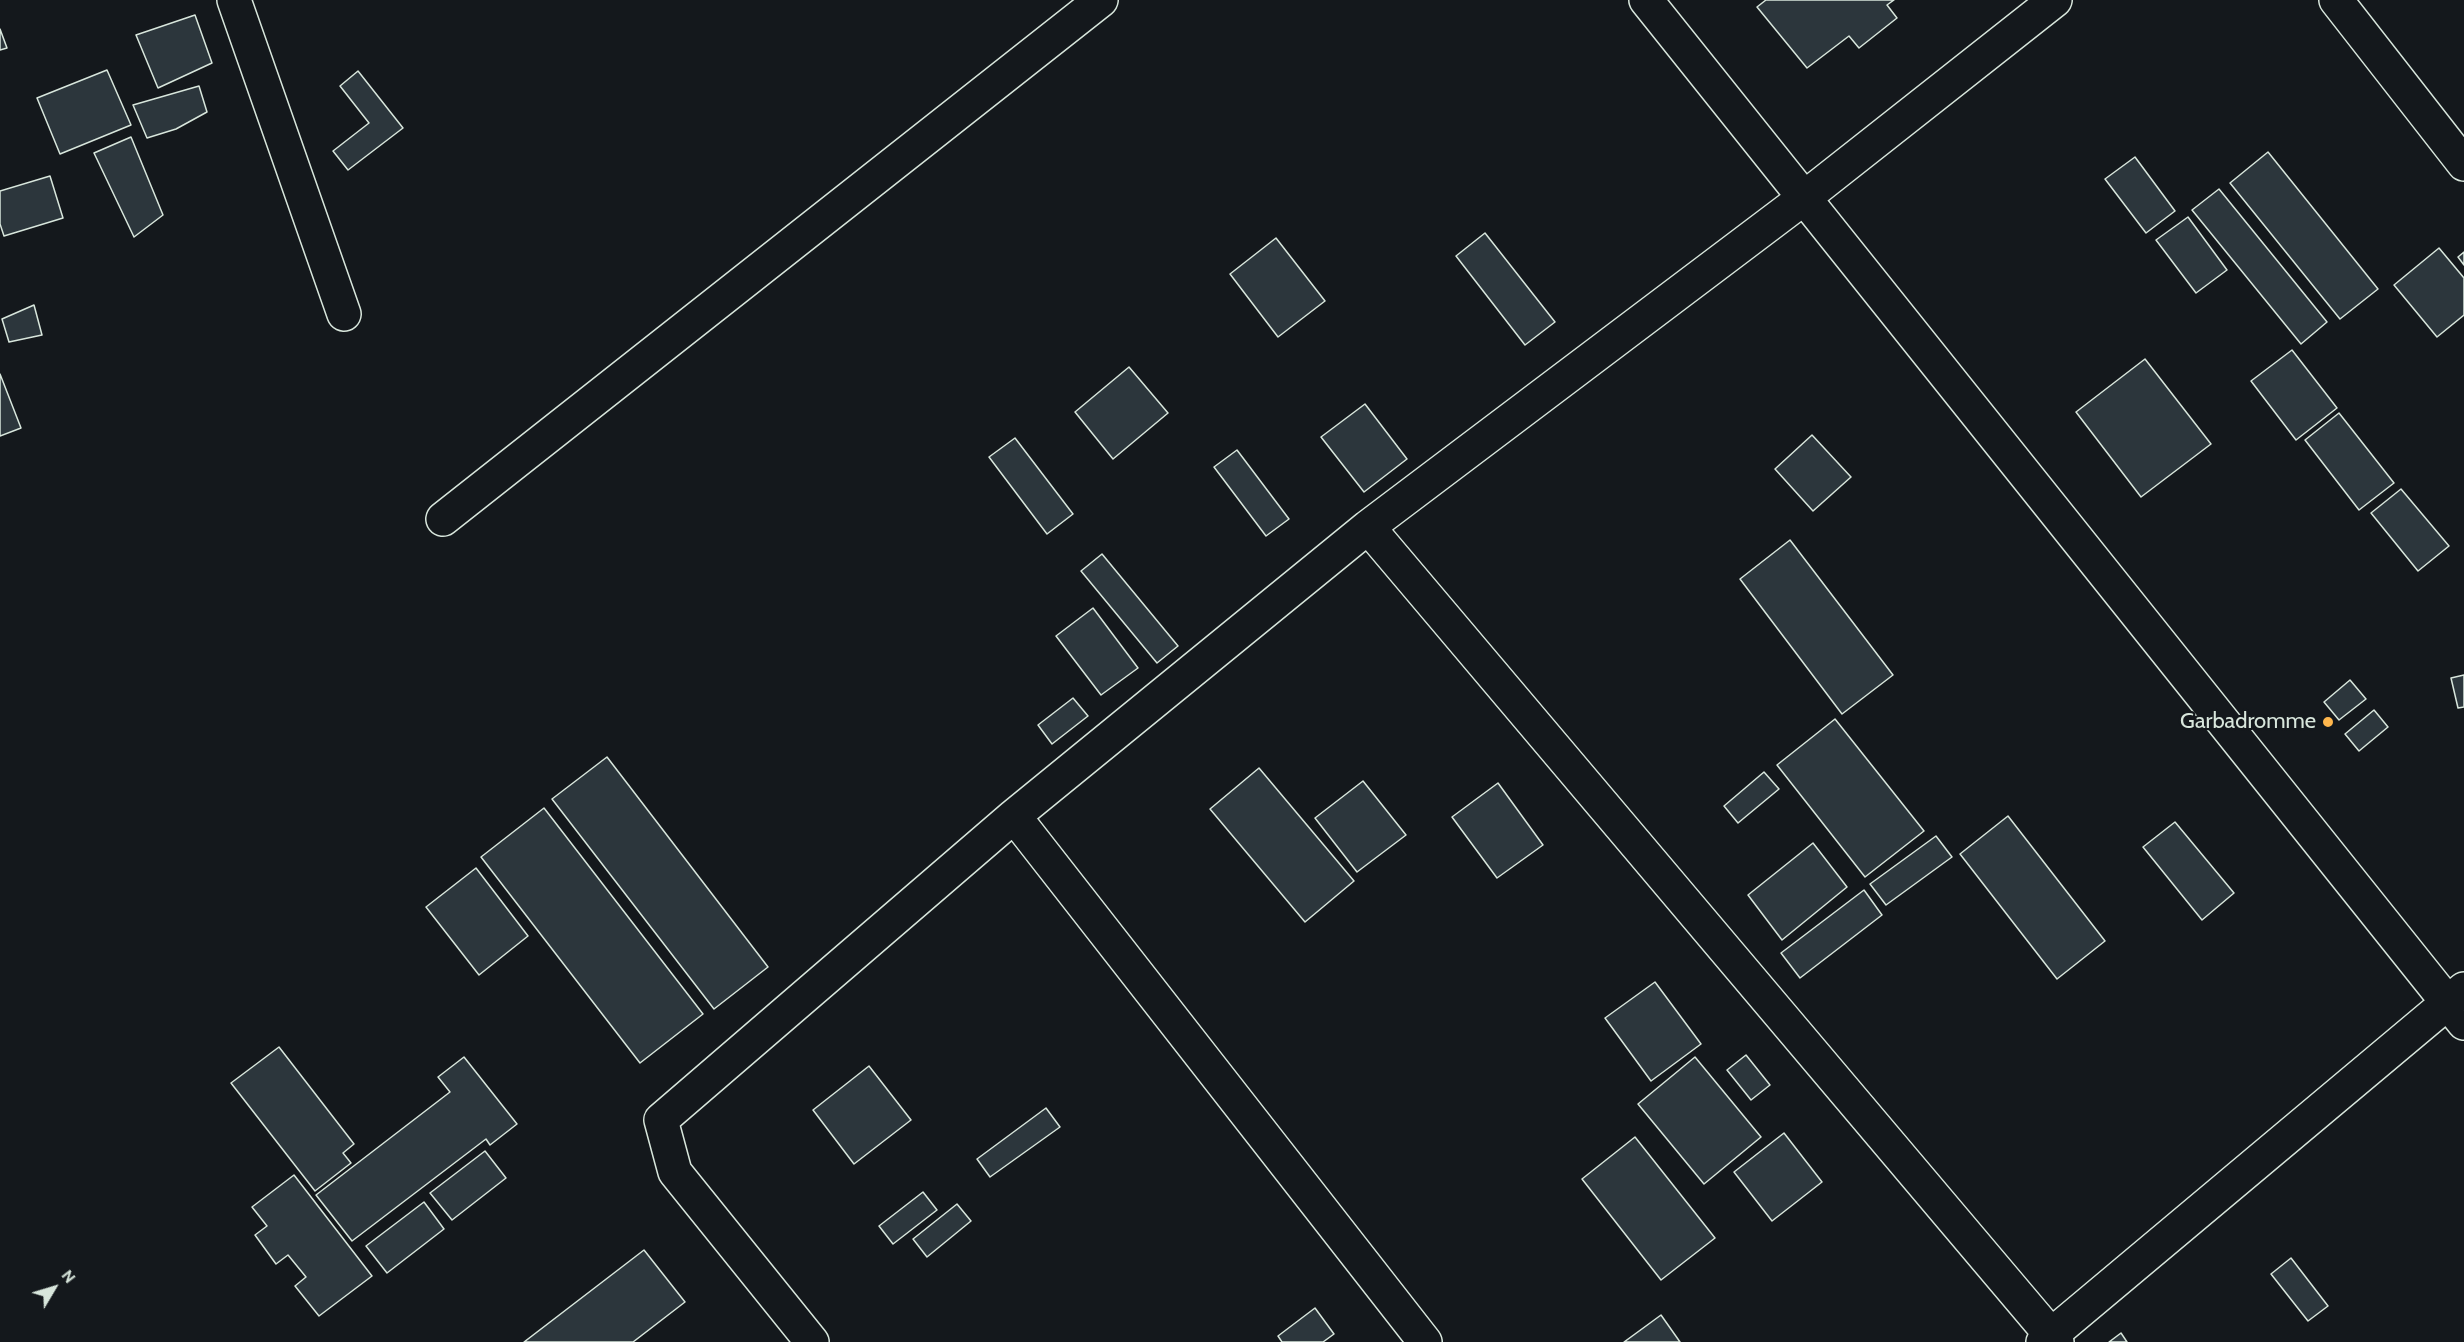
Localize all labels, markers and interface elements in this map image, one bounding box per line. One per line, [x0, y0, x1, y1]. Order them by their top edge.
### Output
place label: Garbadromme [2180, 709, 2316, 735]
marker: Garbadromme [2321, 715, 2335, 729]
north arrow [24, 1258, 84, 1318]
text: N [58, 1266, 80, 1287]

